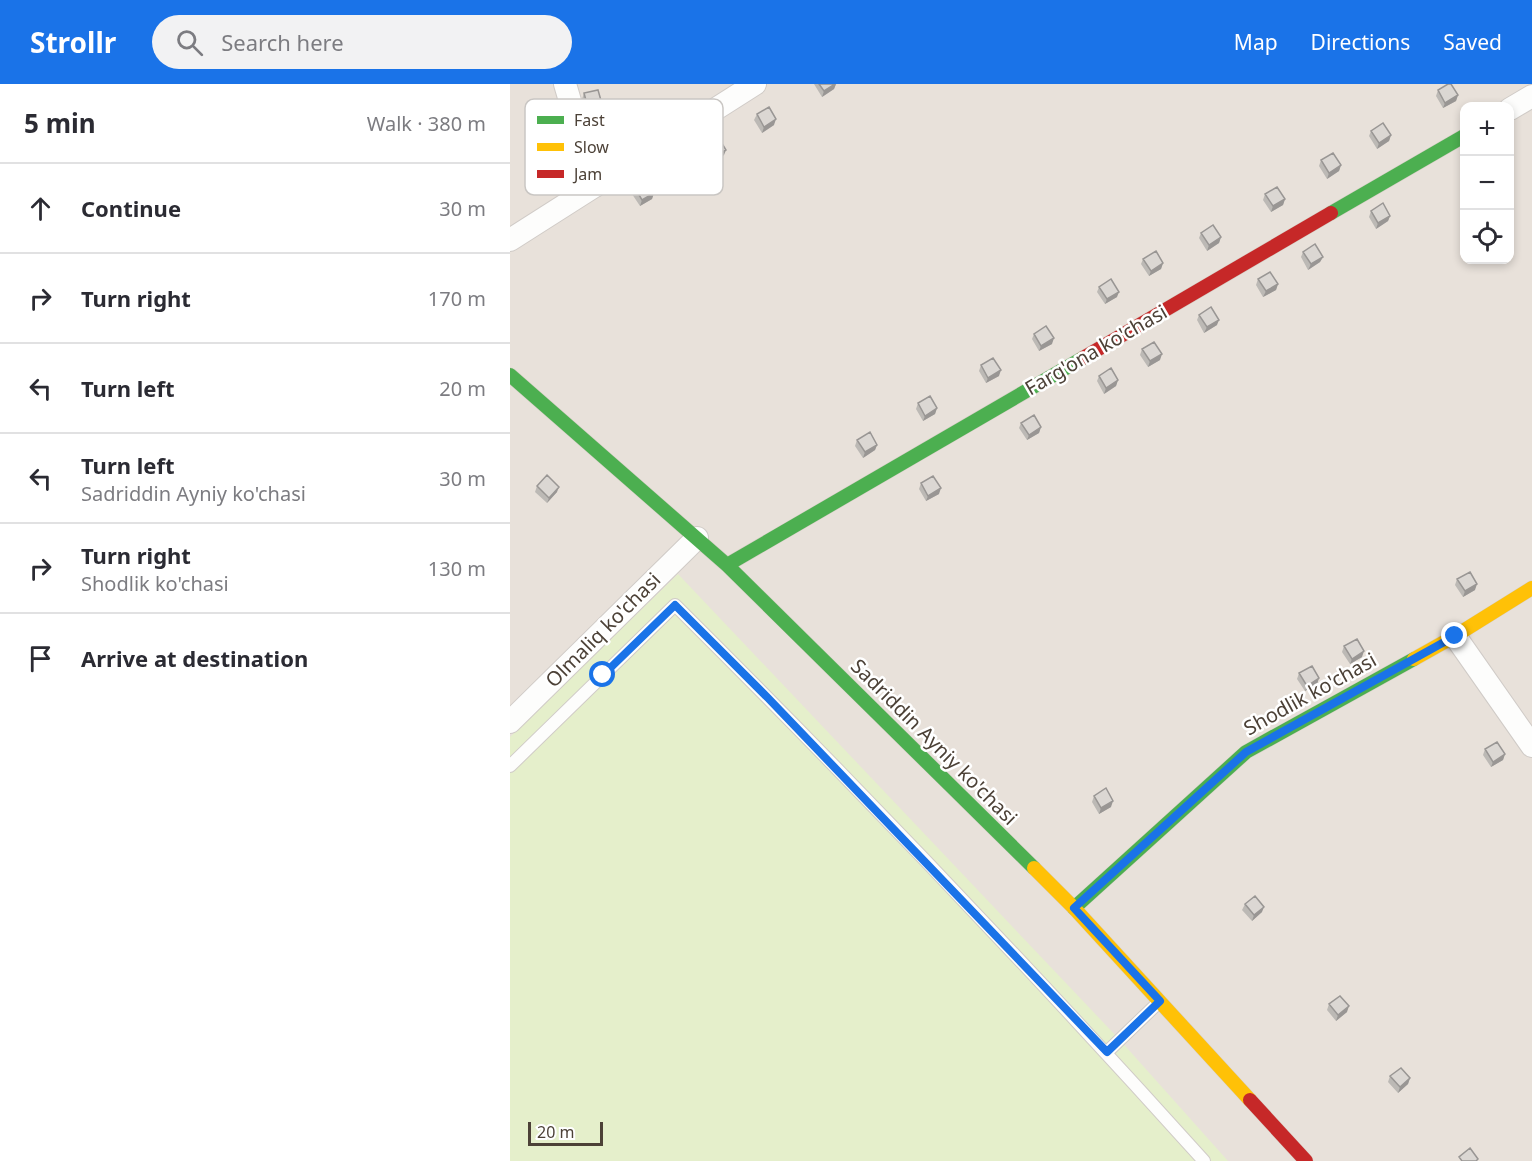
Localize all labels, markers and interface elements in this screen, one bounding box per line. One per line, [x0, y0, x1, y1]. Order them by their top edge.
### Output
search box [152, 15, 572, 69]
text: Strollr [30, 23, 116, 61]
icon: search [173, 26, 206, 59]
text: Search here [221, 27, 344, 57]
text: Map [1234, 28, 1278, 56]
text: Directions [1311, 28, 1410, 56]
text: Saved [1443, 28, 1502, 56]
legend [525, 99, 723, 195]
map controls [1460, 102, 1514, 264]
button: + [1460, 102, 1514, 156]
text: 5 min [24, 105, 96, 141]
text: Fast [574, 109, 605, 131]
text: Walk · 380 m [367, 110, 486, 137]
text: Slow [574, 136, 609, 158]
button: − [1460, 156, 1514, 210]
text: Jam [572, 163, 602, 185]
icon: ahead [24, 192, 57, 225]
text: Continue [81, 193, 181, 223]
text: 30 m [439, 195, 486, 222]
button: locate [1460, 210, 1514, 264]
icon: right [24, 282, 57, 315]
text: Turn right [81, 283, 191, 313]
text: 170 m [428, 285, 486, 312]
street label: Farg'ona ko'chasi [1020, 298, 1172, 401]
icon: left [24, 372, 57, 405]
text: Turn left [81, 373, 175, 403]
text: 20 m [439, 375, 486, 402]
text: Turn left [81, 450, 175, 480]
icon: left [24, 462, 57, 495]
text: 30 m [439, 465, 486, 492]
text: Sadriddin Ayniy ko'chasi [81, 480, 306, 507]
text: Turn right [81, 540, 191, 570]
icon: right [24, 552, 57, 585]
text: 130 m [428, 555, 486, 582]
street label: Olmaliq ko'chasi [539, 566, 666, 693]
text: Shodlik ko'chasi [81, 570, 229, 597]
route end [1441, 622, 1467, 648]
icon: arrive [24, 642, 57, 675]
text: Arrive at destination [81, 643, 308, 673]
street label: Shodlik ko'chasi [1239, 646, 1381, 741]
street label: Sadriddin Ayniy ko'chasi [845, 653, 1023, 831]
route start [589, 661, 615, 687]
scale bar [528, 1119, 603, 1146]
text: 20 m [537, 1121, 574, 1143]

